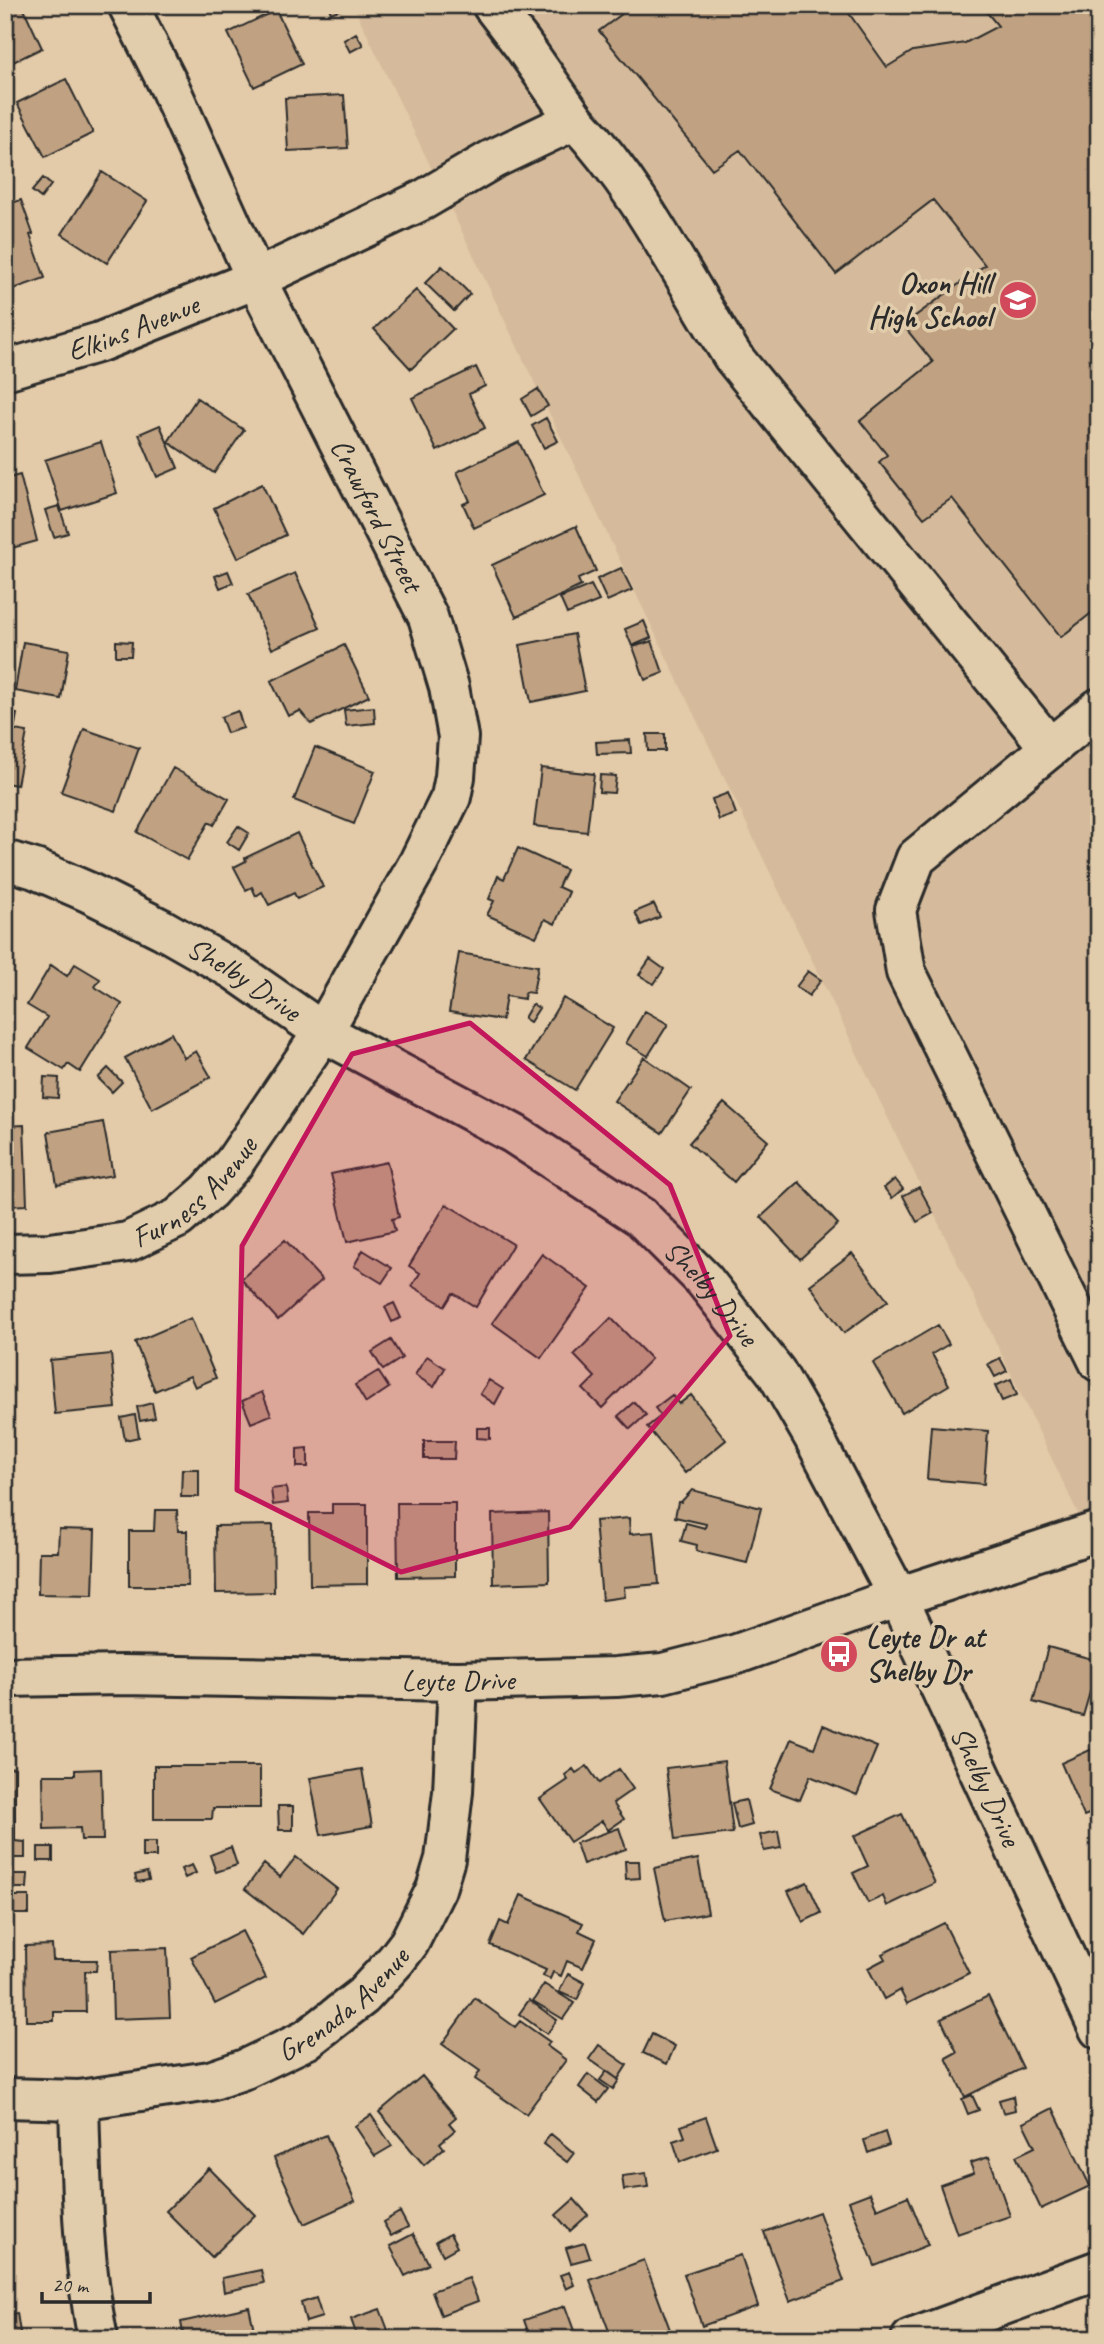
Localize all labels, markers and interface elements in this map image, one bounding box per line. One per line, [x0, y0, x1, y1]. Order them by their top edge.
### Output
place label: Oxon Hill High School [868, 264, 997, 336]
school or university icon: Oxon Hill High School [997, 279, 1039, 321]
street label: Elkins Avenue [63, 284, 206, 370]
street label: Crawford Street [322, 432, 433, 601]
street label: Shelby Drive [181, 928, 310, 1031]
street label: Furness Avenue [126, 1127, 267, 1256]
street label: Shelby Drive [656, 1232, 769, 1355]
place label: Leyte Dr at Shelby Dr [866, 1618, 987, 1690]
bus stop icon: Leyte Dr at Shelby Dr [818, 1633, 860, 1675]
street label: Leyte Drive [401, 1661, 517, 1700]
street label: Shelby Drive [942, 1720, 1031, 1854]
street label: Grenada Avenue [271, 1938, 419, 2070]
scale bar [42, 2260, 150, 2304]
text: 20 m [52, 2272, 90, 2298]

